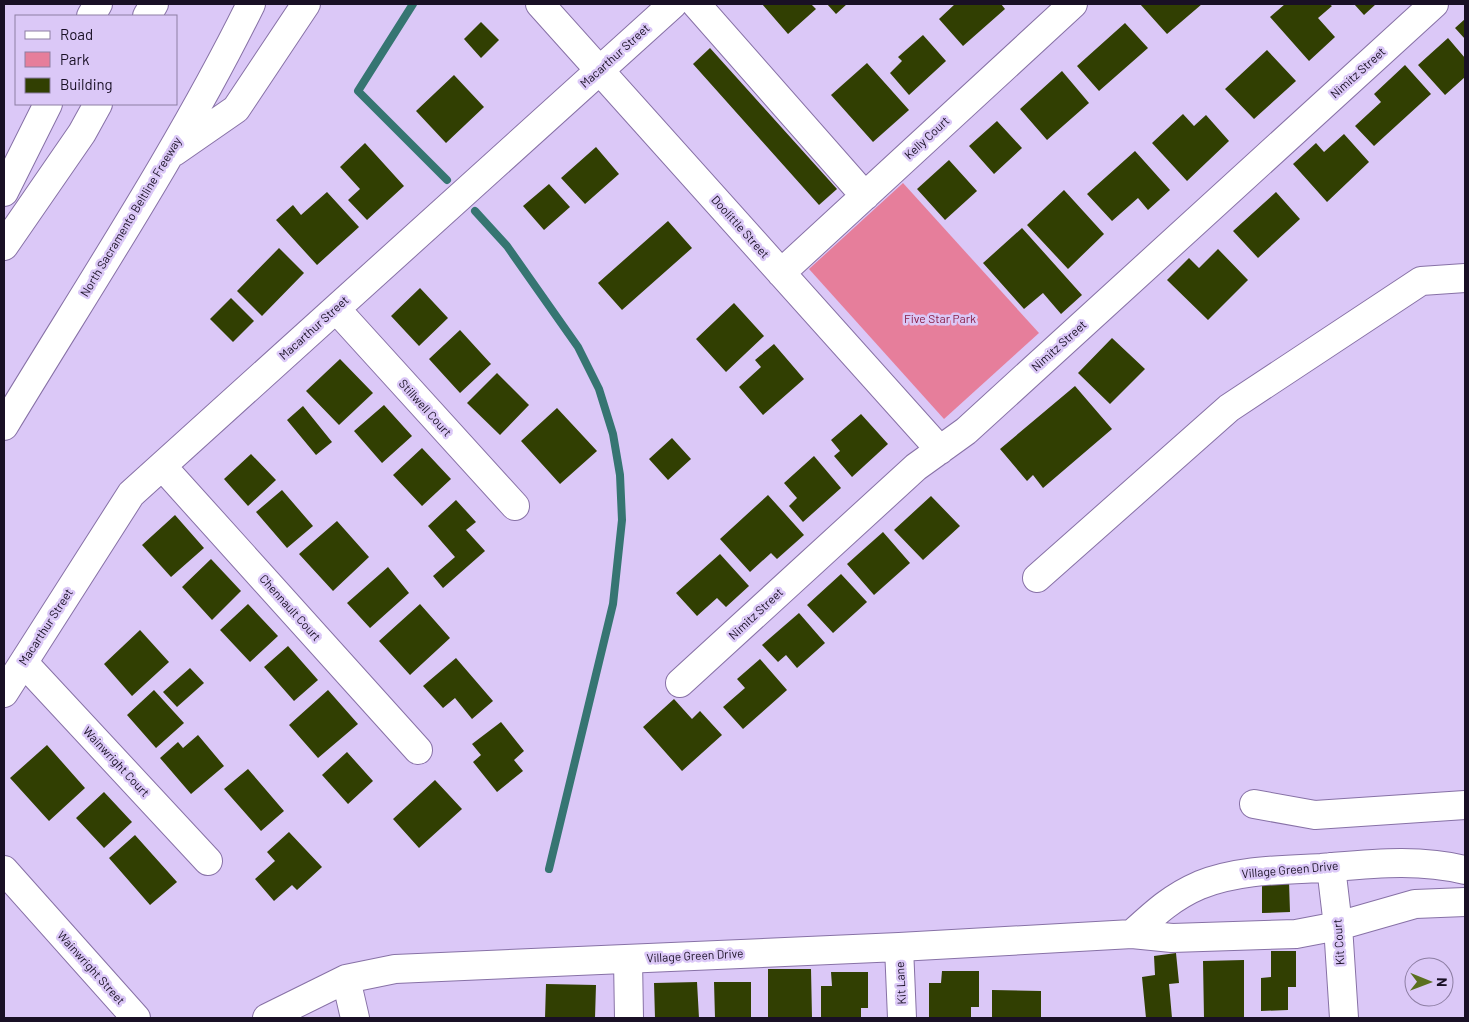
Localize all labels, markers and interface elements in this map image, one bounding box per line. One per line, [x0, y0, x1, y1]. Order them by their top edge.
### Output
legend [15, 15, 178, 105]
street label: Macarthur Street [577, 20, 652, 90]
text: Road [60, 25, 93, 43]
street label: Nimitz Street [1327, 44, 1388, 101]
text: Park [60, 50, 90, 68]
text: Building [60, 75, 113, 93]
street label: Kelly Court [901, 113, 952, 162]
street label: North Sacramento Beltline Freeway [77, 134, 184, 299]
street label: Doolittle Street [709, 192, 773, 261]
street label: Macarthur Street [276, 292, 351, 362]
park label: Five Star Park [904, 311, 976, 325]
street label: Nimitz Street [1028, 317, 1089, 374]
street label: Stillwell Court [396, 376, 455, 439]
street label: Chennault Court [257, 571, 324, 643]
street label: Nimitz Street [725, 585, 785, 642]
street label: Macarthur Street [15, 586, 75, 667]
street label: Wainwright Court [81, 723, 153, 799]
street label: Village Green Drive [1241, 858, 1339, 880]
street label: Kit Court [1329, 918, 1347, 966]
street label: Wainwright Street [55, 928, 128, 1007]
street label: Village Green Drive [646, 945, 744, 965]
north arrow [1404, 957, 1454, 1007]
street label: Kit Lane [892, 961, 908, 1005]
text: N [1434, 977, 1451, 987]

